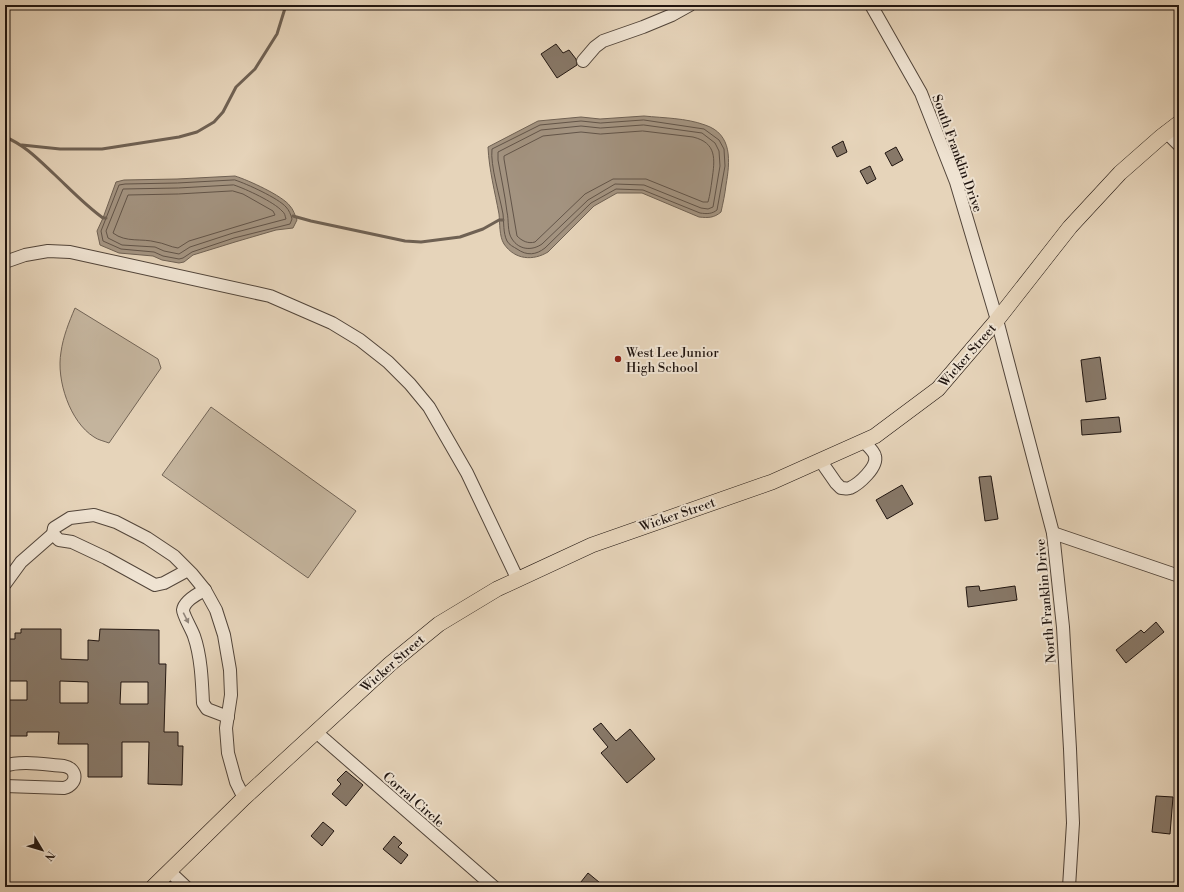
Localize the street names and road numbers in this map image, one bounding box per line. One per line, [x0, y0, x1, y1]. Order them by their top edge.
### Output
street label: South Franklin Drive [928, 92, 986, 215]
street label: Wicker Street [935, 320, 1000, 391]
street label: Wicker Street [636, 494, 718, 536]
street label: North Franklin Drive [1033, 538, 1059, 664]
street label: Wicker Street [357, 632, 428, 696]
street label: Corral Circle [379, 769, 448, 831]

